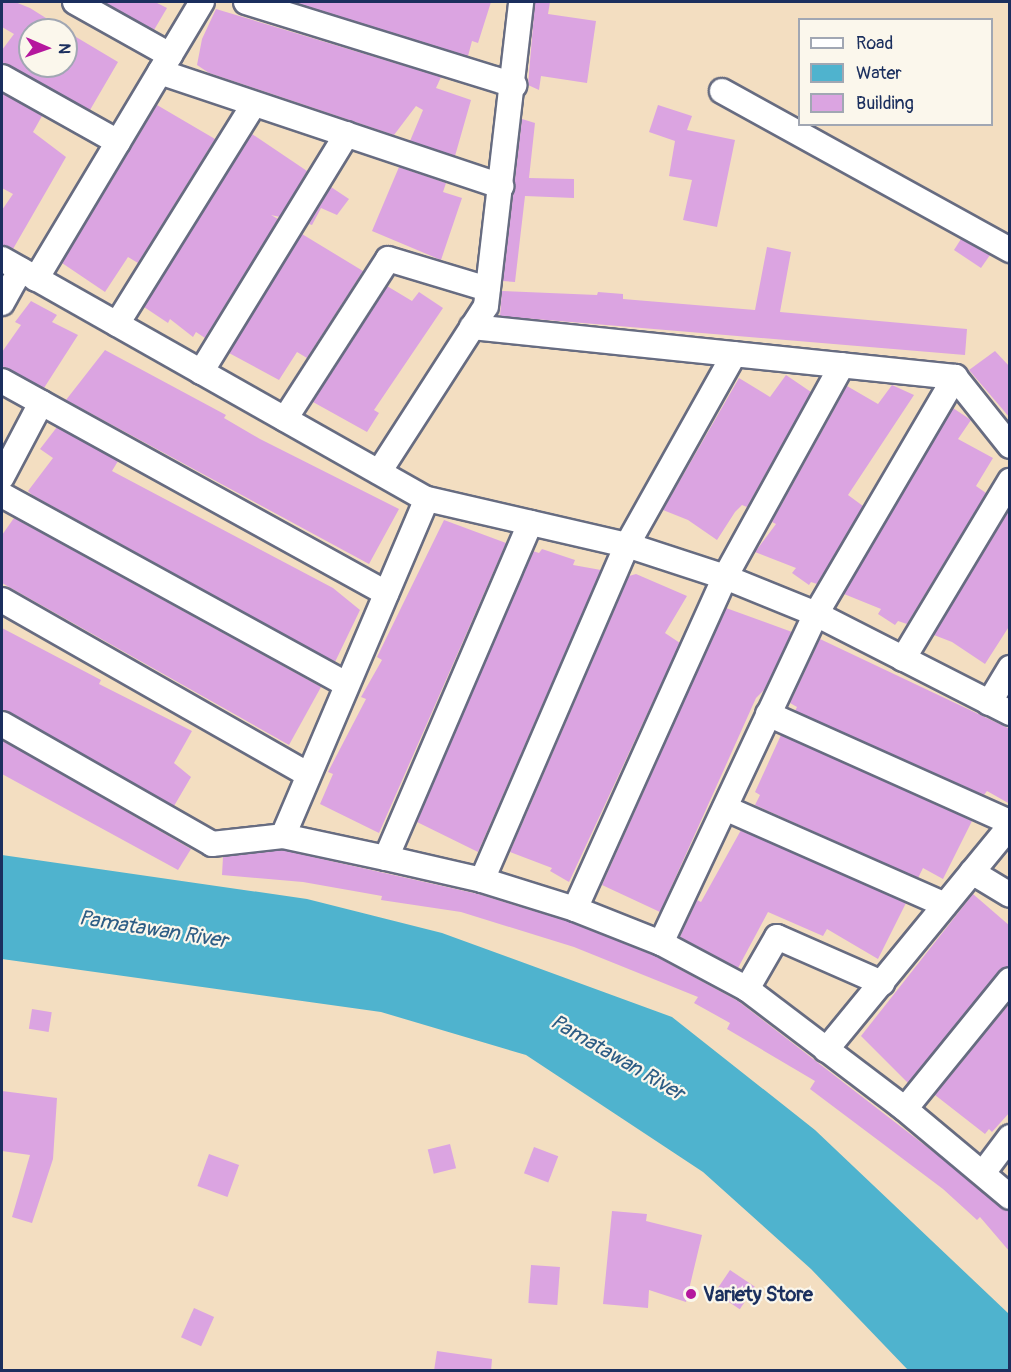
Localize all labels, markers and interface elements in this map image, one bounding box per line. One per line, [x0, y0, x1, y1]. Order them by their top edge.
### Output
north arrow [18, 18, 78, 78]
legend [798, 18, 993, 126]
text: Road [856, 32, 893, 55]
text: N [54, 43, 74, 54]
text: Water [856, 62, 902, 85]
text: Building [856, 92, 914, 115]
water label: Pamatawan River [77, 906, 229, 954]
water label: Pamatawan River [546, 1010, 688, 1106]
place label: Variety Store [703, 1282, 813, 1306]
marker: Variety Store [684, 1287, 698, 1301]

